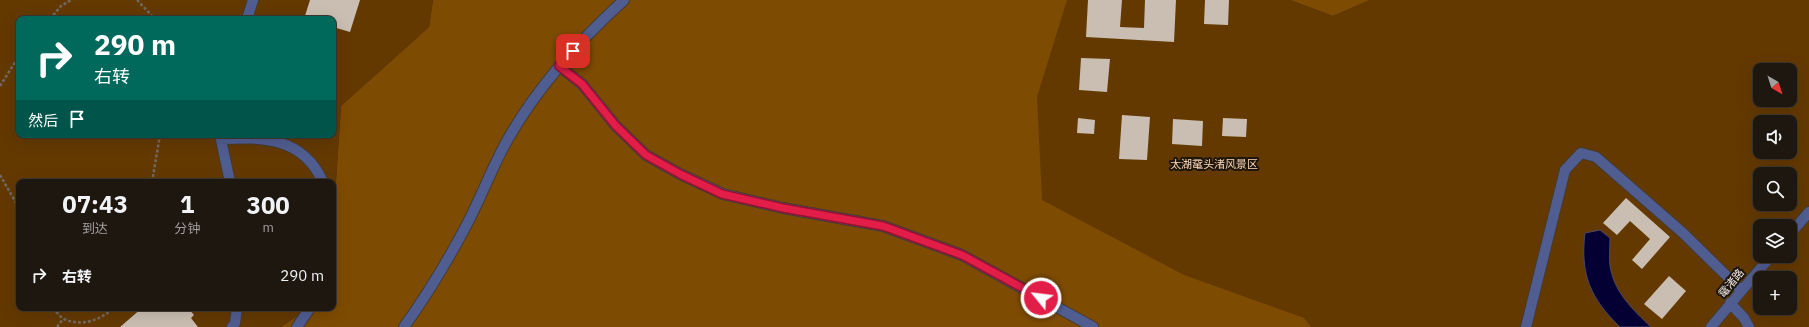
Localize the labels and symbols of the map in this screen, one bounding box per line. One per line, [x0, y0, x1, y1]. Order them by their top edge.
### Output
pin [556, 34, 590, 68]
north arrow [1753, 63, 1797, 107]
park label: 太湖鼋头渚风景区 [1170, 157, 1258, 171]
street label: 鼋渚路 [1715, 266, 1747, 300]
position arrow [1020, 277, 1062, 319]

